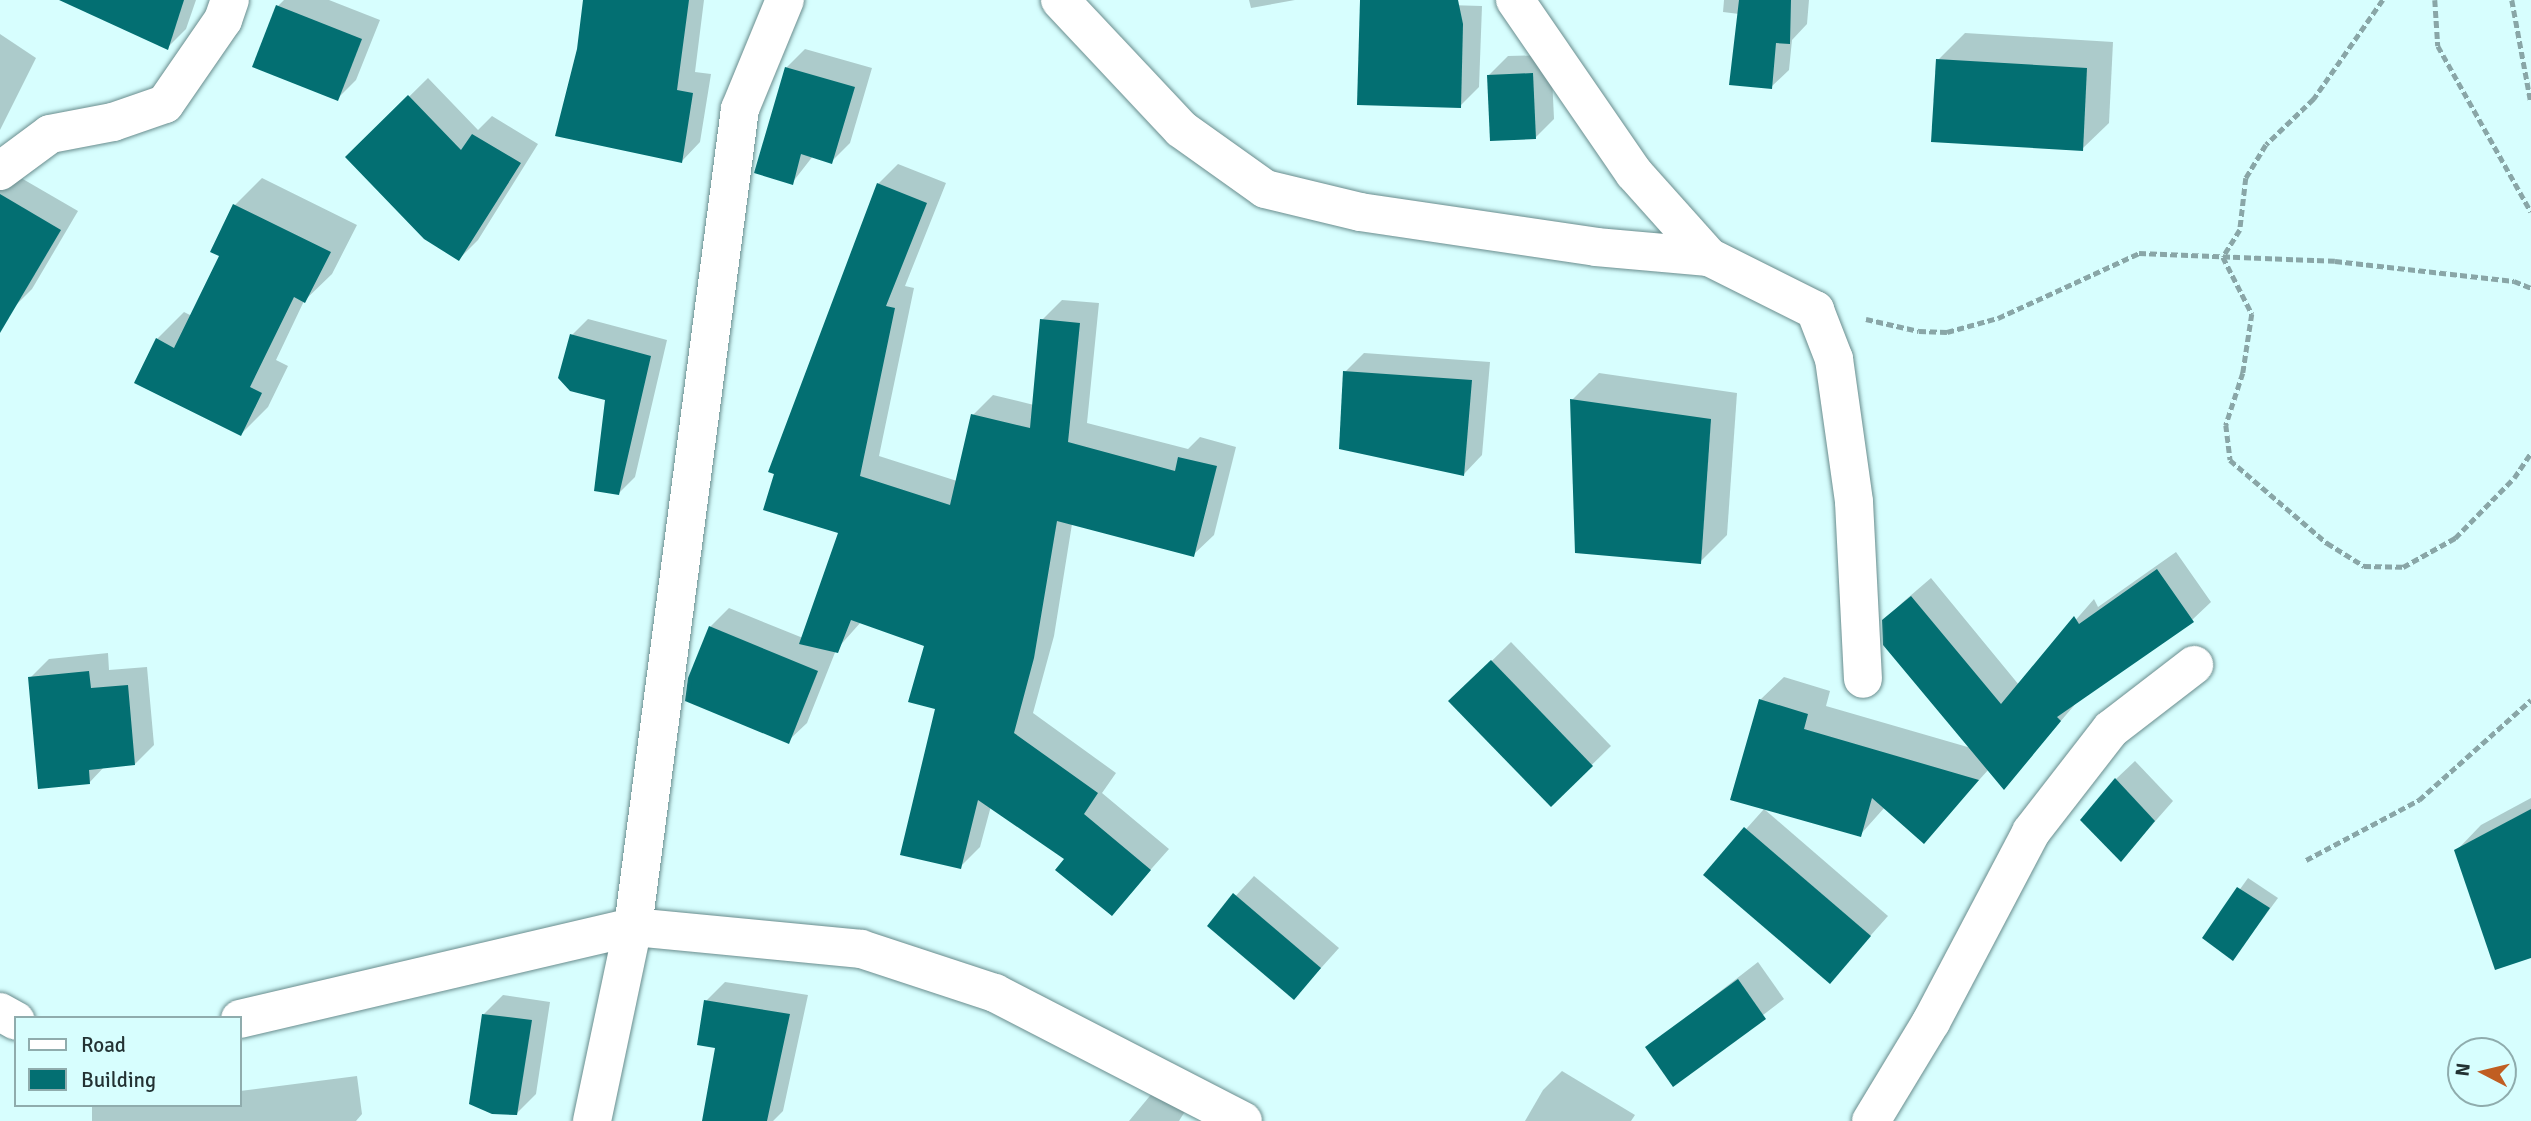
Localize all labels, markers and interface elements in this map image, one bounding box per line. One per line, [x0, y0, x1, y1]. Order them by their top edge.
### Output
legend [14, 1016, 242, 1107]
text: Road [81, 1032, 126, 1058]
north arrow [2447, 1037, 2517, 1107]
text: N [2450, 1062, 2476, 1078]
text: Building [81, 1067, 156, 1093]

